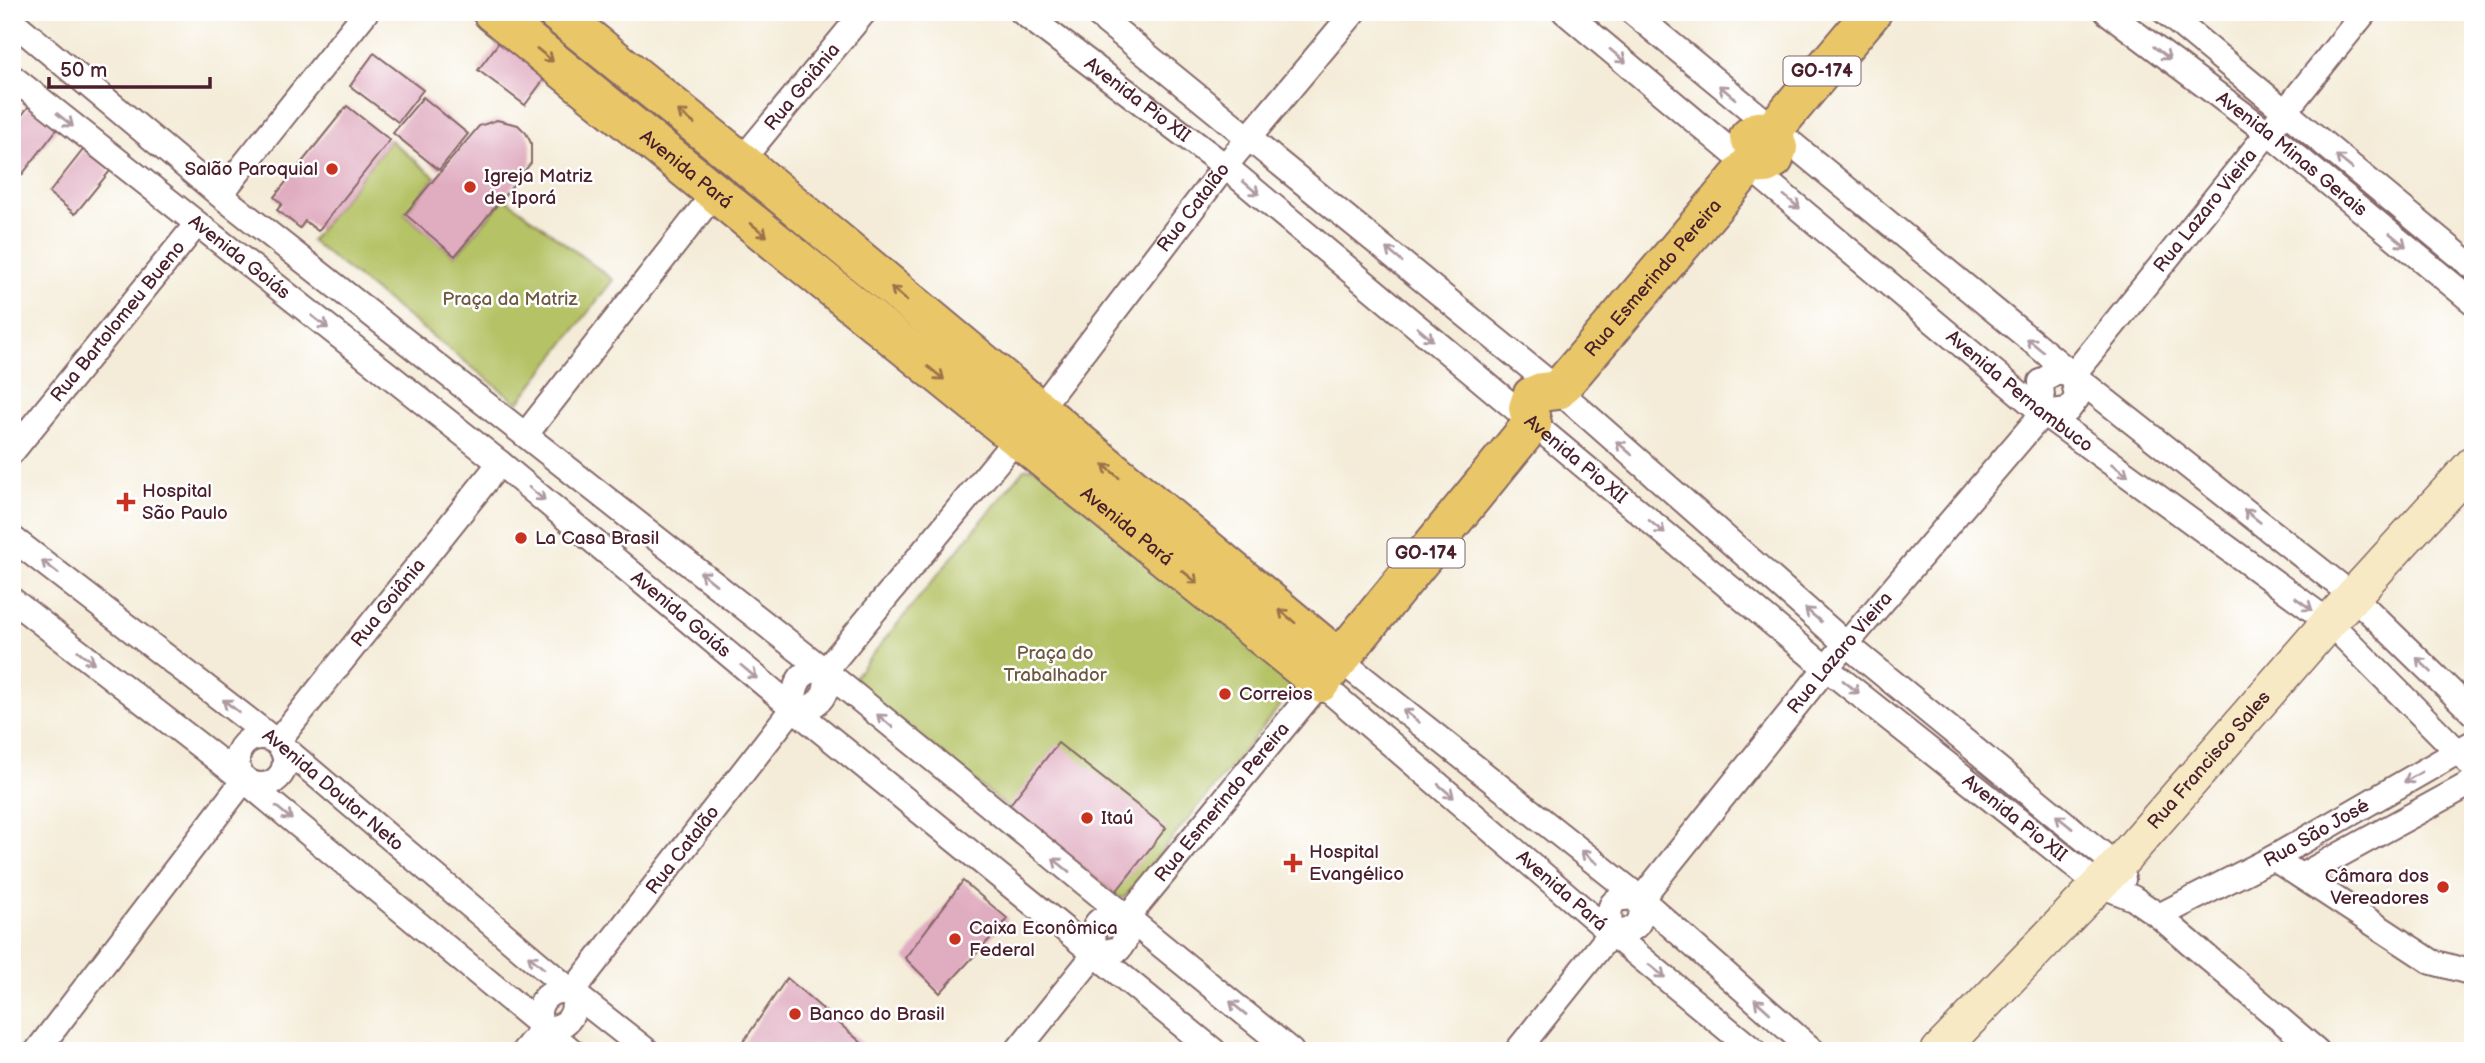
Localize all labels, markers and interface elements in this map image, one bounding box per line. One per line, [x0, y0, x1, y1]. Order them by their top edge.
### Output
street label: Rua Goiânia [759, 39, 845, 135]
scale bar [49, 46, 210, 90]
one-way arrow [2152, 46, 2170, 61]
one-way arrow [535, 48, 553, 63]
one-way arrow [1608, 48, 1626, 64]
street label: Avenida Pio XII [1080, 52, 1195, 147]
road number: GO-174 [1784, 56, 1860, 86]
text: 50 m [60, 58, 107, 83]
one-way arrow [1718, 84, 1736, 100]
street label: Avenida Minas Gerais [2212, 87, 2372, 221]
one-way arrow [678, 109, 696, 125]
one-way arrow [56, 112, 74, 127]
street label: Avenida Pará [635, 125, 737, 214]
street label: Rua Lazaro Vieira [2149, 144, 2262, 277]
one-way arrow [2336, 154, 2354, 170]
place label: Salão Paroquial [185, 158, 318, 181]
street label: Rua Catalão [1152, 158, 1235, 257]
marker: Salão Paroquial [324, 161, 340, 177]
place label: Igreja Matriz de Iporá [484, 165, 593, 210]
marker: Igreja Matriz de Iporá [462, 179, 478, 195]
one-way arrow [1242, 180, 1260, 196]
street label: Rua Esmerindo Pereira [1580, 194, 1726, 362]
one-way arrow [1783, 194, 1801, 210]
street label: Avenida Goiás [184, 210, 295, 304]
one-way arrow [750, 222, 768, 238]
one-way arrow [2388, 232, 2406, 248]
street label: Rua Bartolomeu Bueno [46, 236, 190, 407]
one-way arrow [1385, 247, 1403, 263]
one-way arrow [890, 286, 908, 302]
park label: Praça da Matriz [442, 288, 579, 311]
one-way arrow [311, 315, 329, 330]
street label: Avenida Pernambuco [1941, 325, 2097, 457]
one-way arrow [1416, 326, 1434, 342]
one-way arrow [2027, 337, 2045, 352]
one-way arrow [927, 365, 945, 381]
street label: Avenida Pio XII [1520, 410, 1632, 509]
one-way arrow [1616, 440, 1633, 457]
one-way arrow [2110, 462, 2129, 477]
one-way arrow [1103, 463, 1121, 479]
place label: Hospital São Paulo [142, 480, 228, 525]
street label: Avenida Pará [1076, 482, 1178, 571]
one-way arrow [527, 486, 545, 502]
marker: Hospital São Paulo [116, 492, 136, 512]
one-way arrow [2243, 509, 2262, 524]
one-way arrow [1647, 519, 1665, 535]
place label: La Casa Brasil [535, 527, 659, 550]
marker: La Casa Brasil [513, 530, 529, 546]
road number: GO-174 [1388, 538, 1464, 568]
street label: Rua Goiânia [346, 554, 430, 652]
one-way arrow [41, 560, 60, 575]
street label: Avenida Goiás [626, 566, 735, 663]
one-way arrow [699, 570, 717, 586]
one-way arrow [1180, 570, 1198, 585]
street label: Rua Lazaro Vieira [1782, 587, 1897, 719]
one-way arrow [2294, 597, 2313, 611]
one-way arrow [1804, 607, 1822, 623]
one-way arrow [1278, 608, 1296, 624]
park label: Praça do Trabalhador [1003, 642, 1108, 687]
one-way arrow [76, 649, 94, 664]
one-way arrow [2416, 656, 2433, 673]
one-way arrow [739, 664, 757, 679]
one-way arrow [1841, 680, 1859, 695]
place label: Correios [1239, 683, 1313, 706]
marker: Correios [1217, 686, 1233, 702]
street label: Rua Francisco Sales [2143, 686, 2275, 834]
one-way arrow [222, 698, 240, 713]
one-way arrow [1402, 709, 1421, 724]
one-way arrow [876, 713, 894, 729]
street label: Rua Esmerindo Pereira [1150, 718, 1294, 887]
street label: Avenida Doutor Neto [258, 724, 408, 856]
street label: Avenida Pio XII [1958, 769, 2072, 867]
one-way arrow [2404, 770, 2424, 784]
one-way arrow [1437, 783, 1455, 799]
street label: Rua São José [2260, 794, 2373, 872]
street label: Rua Catalão [641, 801, 724, 899]
one-way arrow [274, 805, 292, 821]
place label: Itaú [1101, 807, 1133, 830]
marker: Itaú [1079, 810, 1095, 826]
one-way arrow [2055, 815, 2073, 830]
place label: Hospital Evangélico [1309, 841, 1404, 886]
street label: Avenida Pará [1512, 845, 1612, 936]
one-way arrow [1581, 850, 1599, 865]
marker: Hospital Evangélico [1283, 853, 1303, 873]
one-way arrow [1052, 858, 1070, 873]
place label: Câmara dos Vereadores [2325, 865, 2429, 910]
marker: Câmara dos Vereadores [2435, 879, 2451, 895]
place label: Caixa Econômica Federal [969, 917, 1118, 962]
marker: Caixa Econômica Federal [947, 931, 963, 947]
one-way arrow [528, 954, 546, 970]
one-way arrow [1647, 963, 1665, 978]
one-way arrow [1754, 997, 1771, 1014]
one-way arrow [1229, 1001, 1247, 1016]
place label: Banco do Brasil [809, 1003, 945, 1026]
marker: Banco do Brasil [787, 1006, 803, 1022]

